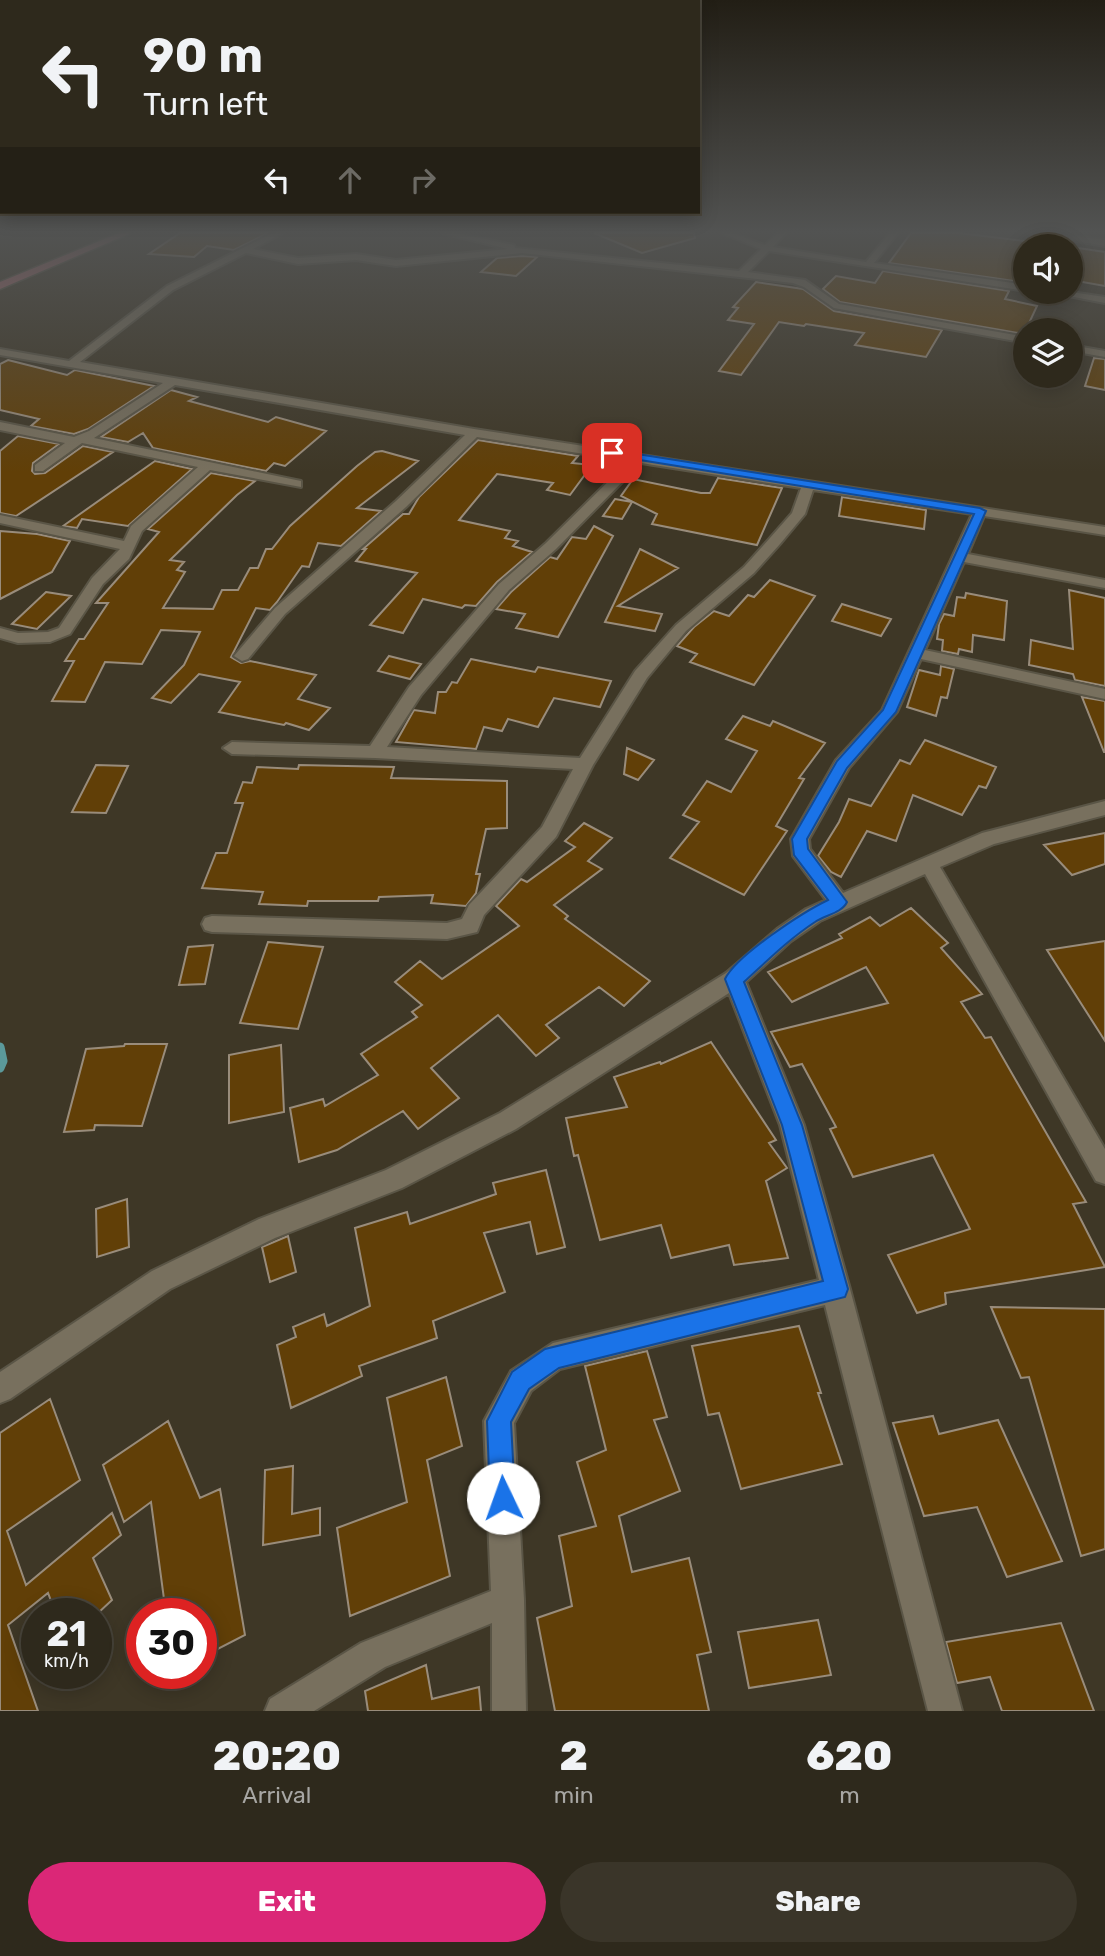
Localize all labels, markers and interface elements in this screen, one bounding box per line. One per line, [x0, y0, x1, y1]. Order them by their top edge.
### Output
text: 90 m [143, 26, 263, 84]
icon: left [28, 28, 119, 119]
text: Turn left [143, 85, 268, 123]
icon: left [258, 161, 296, 199]
icon: ahead [331, 161, 369, 199]
icon: right [404, 161, 442, 199]
map controls [1013, 234, 1083, 388]
button: sound [1013, 234, 1083, 304]
button: layers [1013, 318, 1083, 388]
pin [582, 423, 642, 483]
icon: arrive [593, 434, 631, 472]
position arrow [466, 1461, 540, 1535]
speed limit sign: 30 [126, 1598, 217, 1689]
text: 21 [46, 1613, 87, 1655]
text: km/h [44, 1650, 89, 1672]
text: 20:20 [213, 1731, 341, 1781]
text: 2 [560, 1731, 588, 1781]
text: 620 [806, 1731, 892, 1781]
text: Arrival [242, 1781, 311, 1809]
text: min [554, 1781, 594, 1809]
text: m [839, 1781, 860, 1809]
button: Exit [28, 1862, 546, 1942]
button: Share [560, 1862, 1077, 1942]

